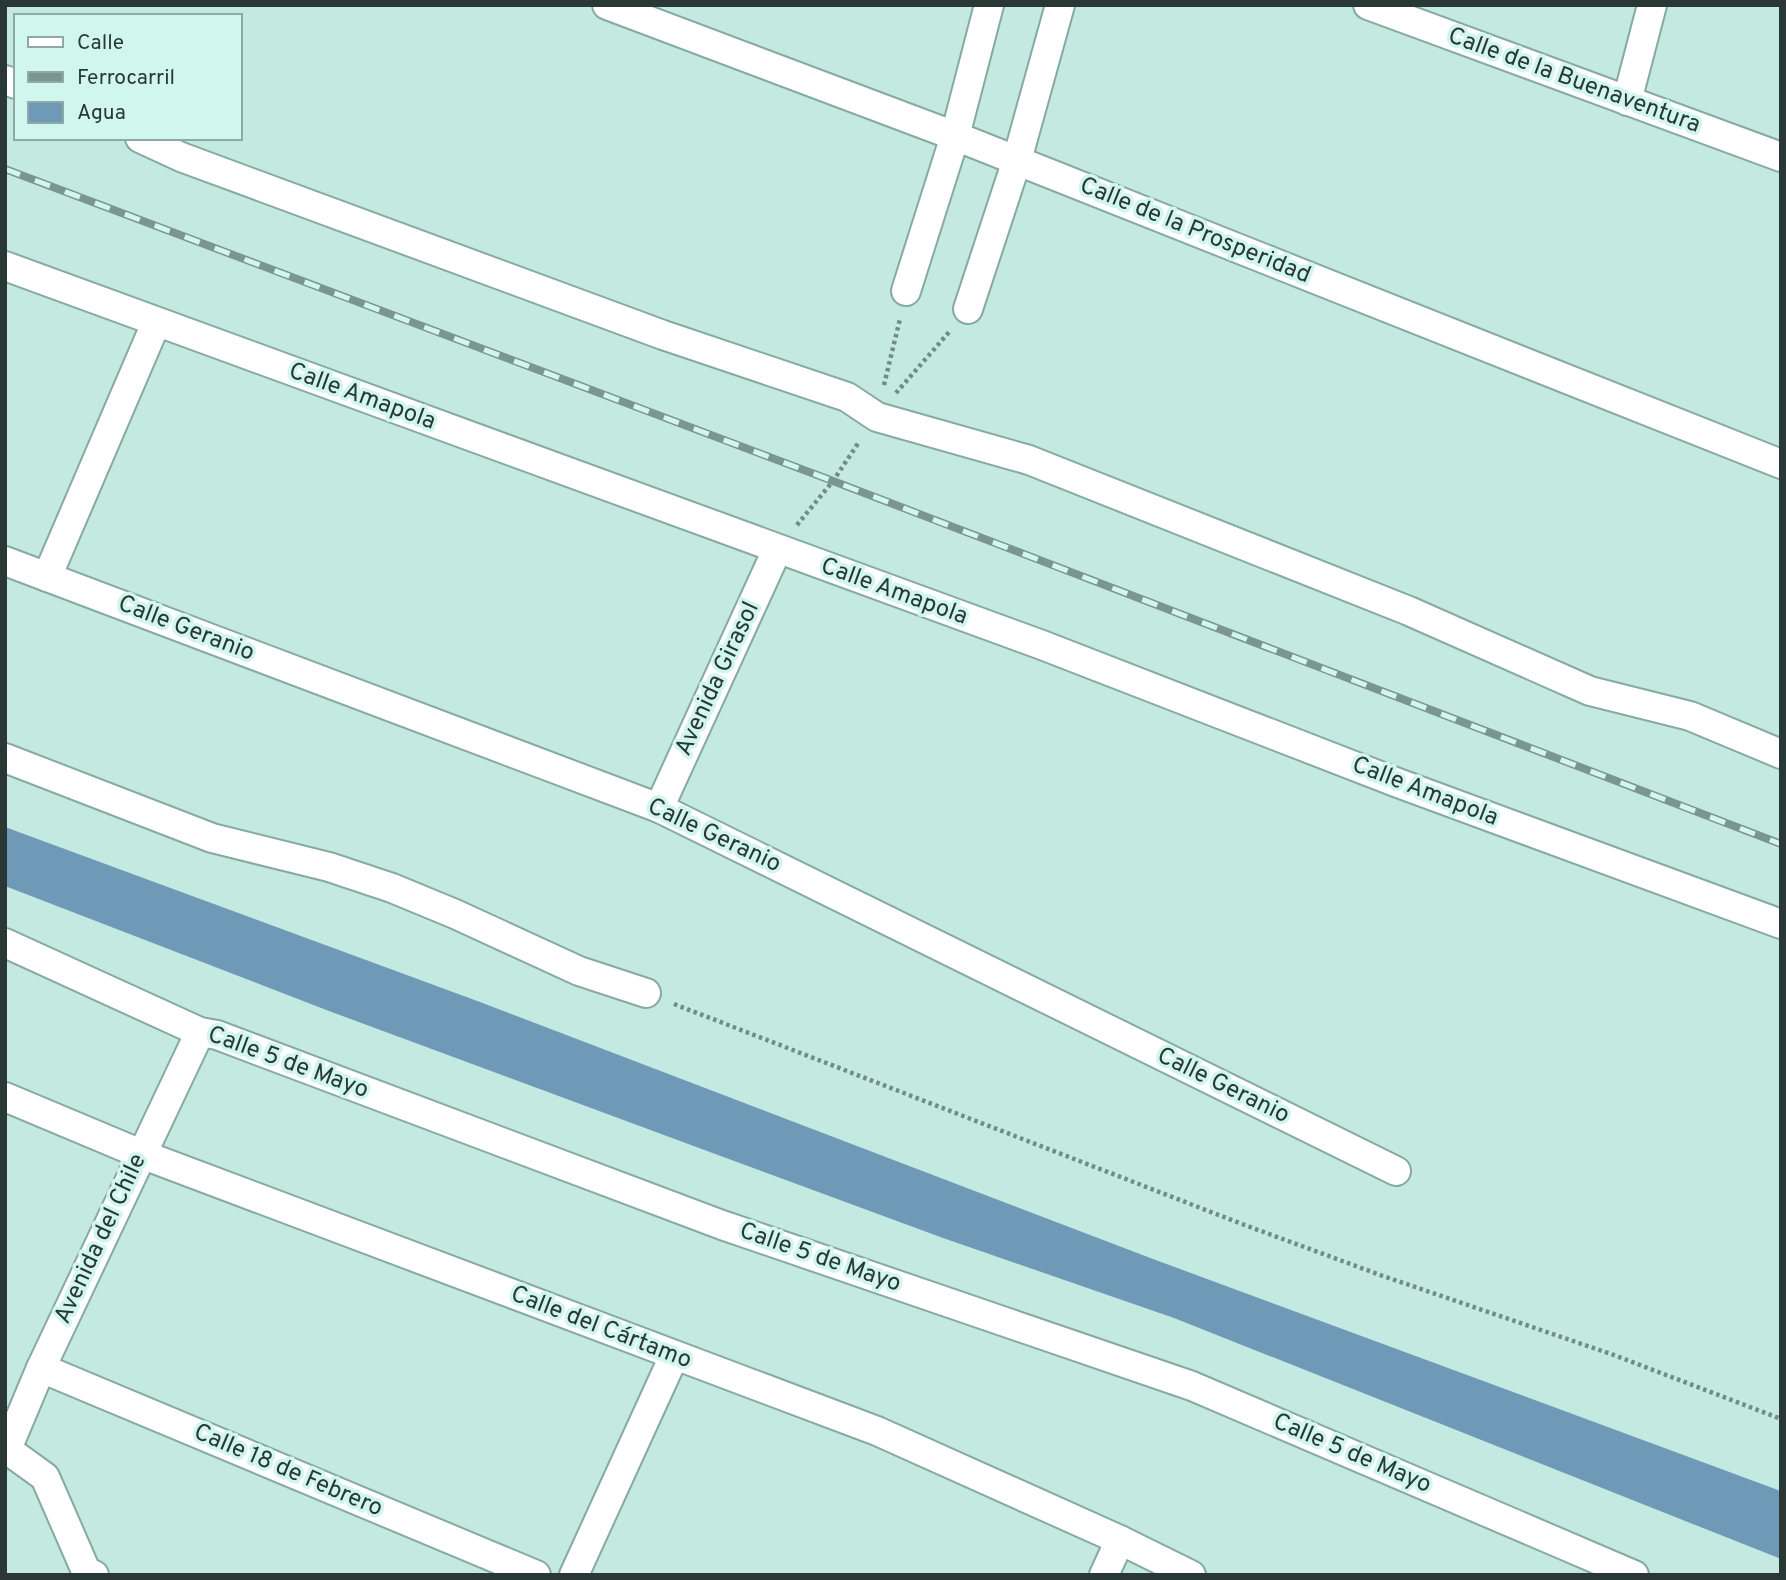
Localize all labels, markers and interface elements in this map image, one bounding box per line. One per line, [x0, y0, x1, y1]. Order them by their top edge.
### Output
legend [14, 14, 242, 140]
street label: Calle de la Buenaventura [1444, 21, 1704, 141]
text: Calle [77, 30, 124, 57]
text: Ferrocarril [77, 65, 175, 92]
text: Agua [77, 100, 126, 127]
street label: Calle de la Prosperidad [1075, 171, 1315, 291]
street label: Calle Amapola [284, 357, 440, 437]
street label: Calle Amapola [816, 552, 972, 632]
street label: Calle Geranio [114, 589, 258, 669]
street label: Avenida Girasol [669, 597, 767, 761]
street label: Calle Amapola [1348, 750, 1502, 834]
street label: Calle Geranio [643, 792, 785, 880]
street label: Calle 5 de Mayo [203, 1020, 373, 1106]
street label: Calle Geranio [1152, 1041, 1294, 1131]
street label: Avenida del Chile [48, 1149, 154, 1329]
street label: Calle 5 de Mayo [735, 1216, 905, 1300]
street label: Calle del Cártamo [506, 1280, 696, 1376]
street label: Calle 5 de Mayo [1268, 1407, 1436, 1501]
street label: Calle 18 de Febrero [189, 1418, 387, 1524]

